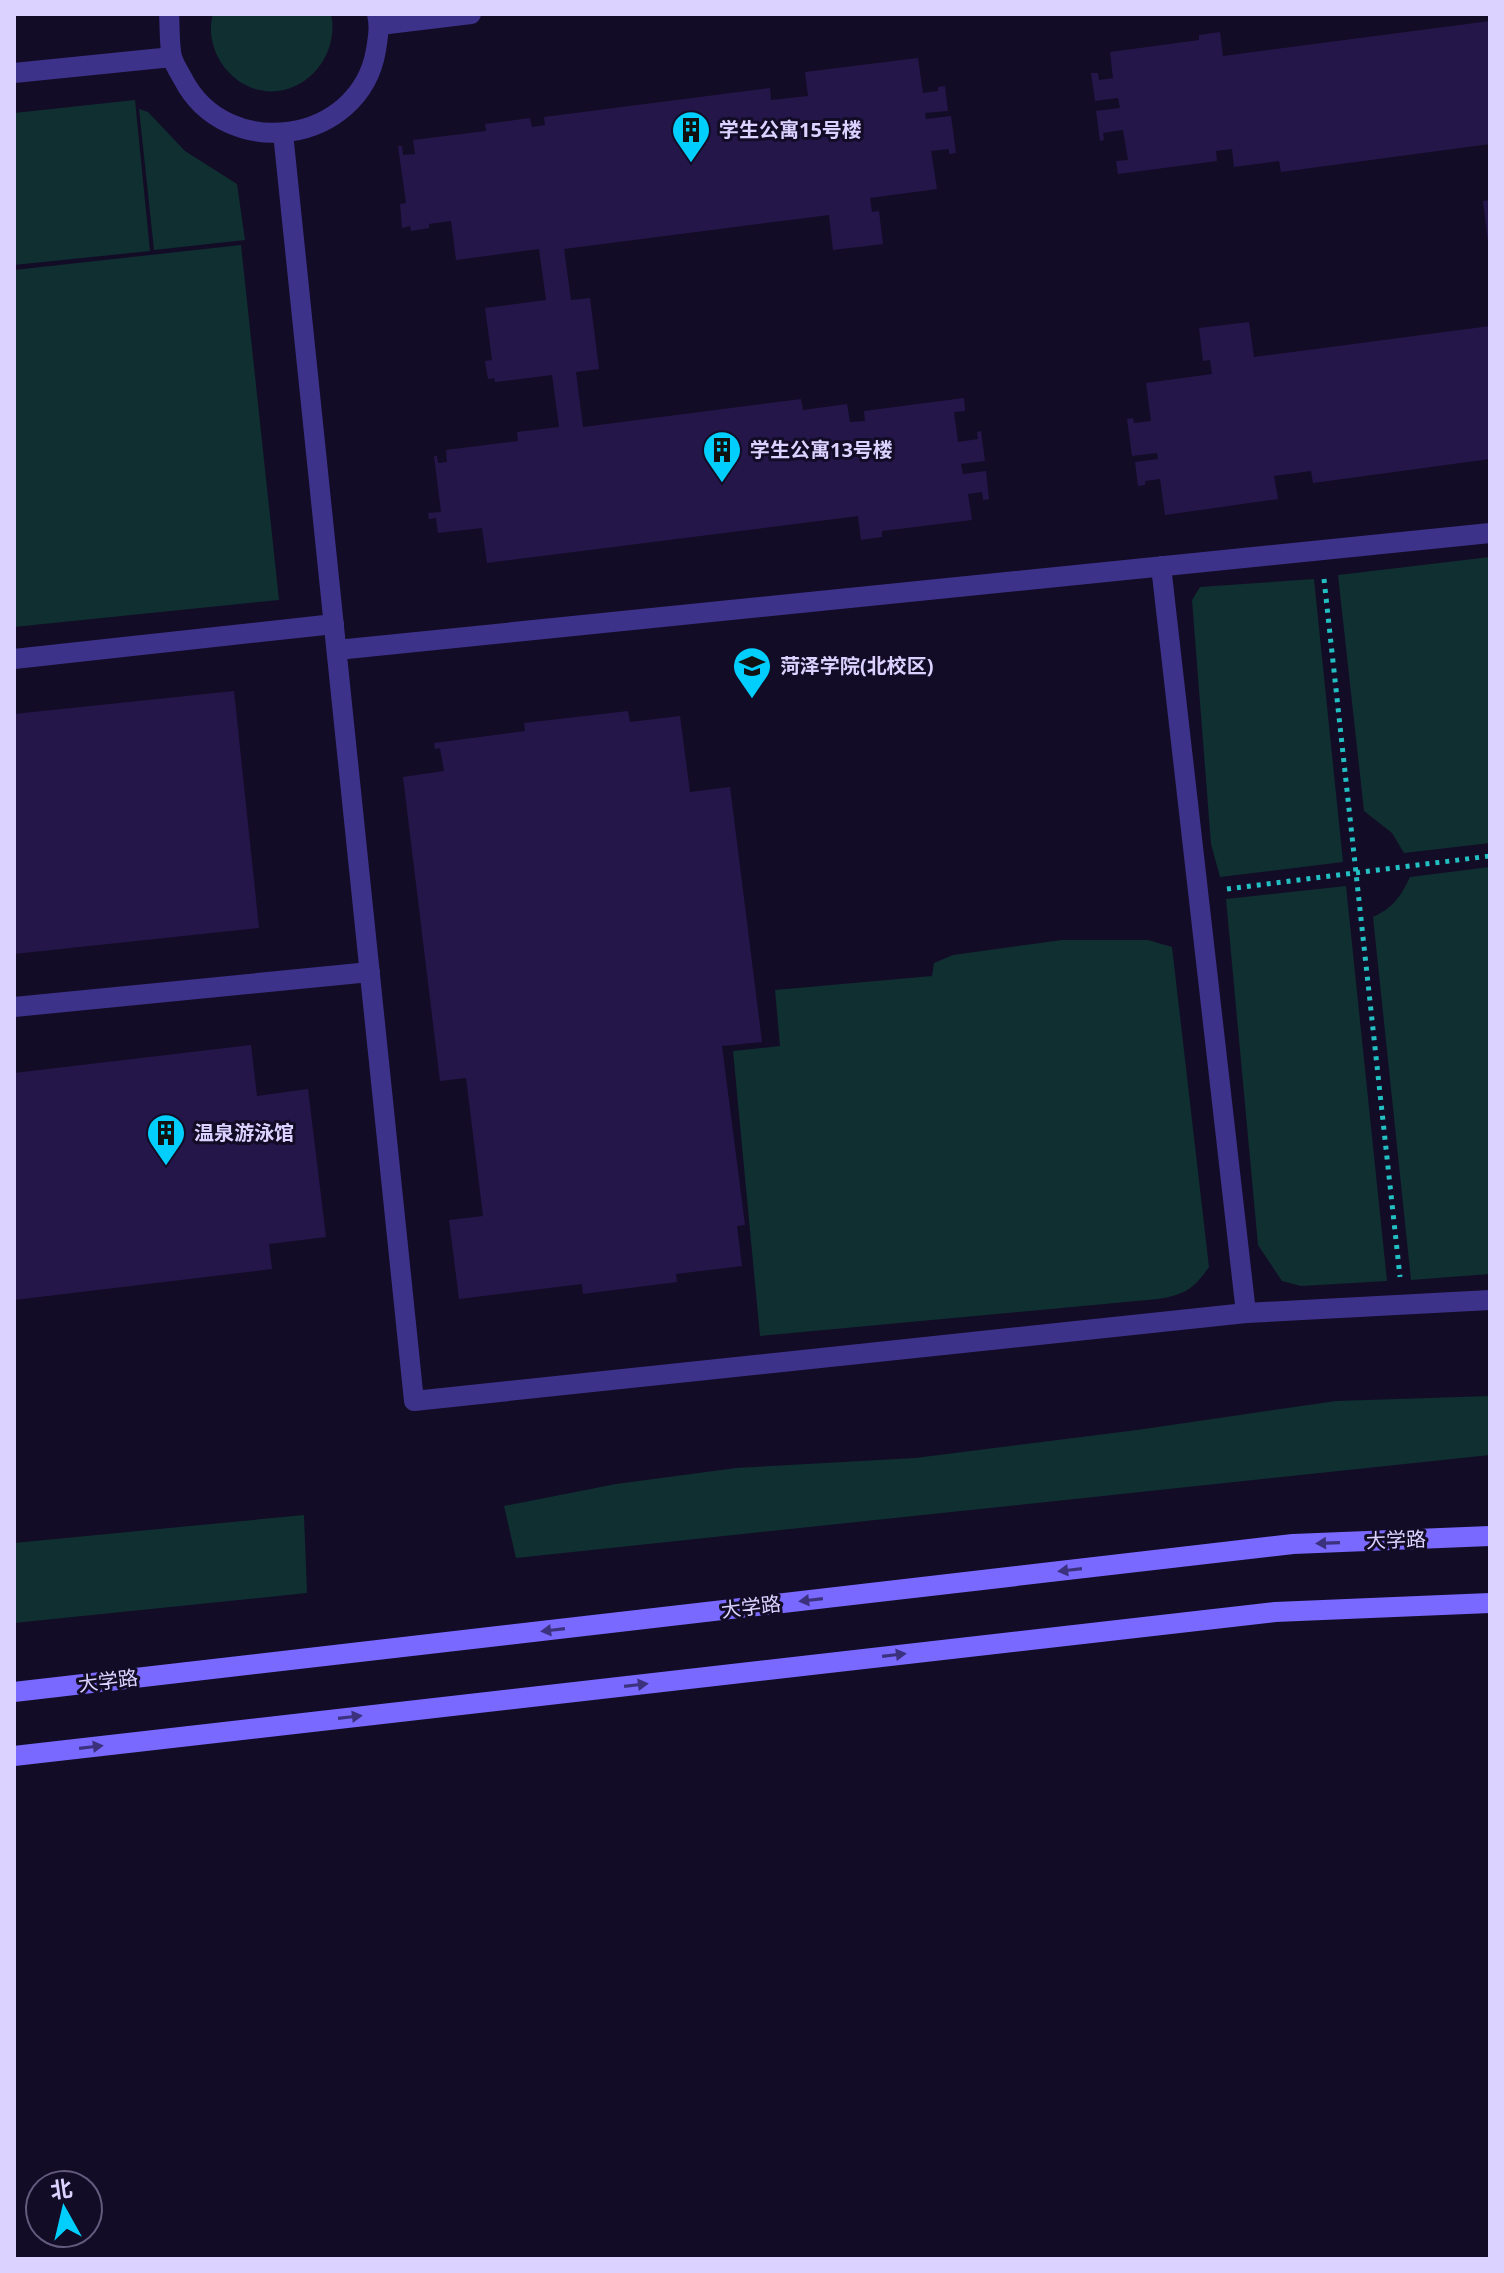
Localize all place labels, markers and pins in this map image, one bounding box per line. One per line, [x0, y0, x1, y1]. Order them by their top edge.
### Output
building icon: 学生公寓15号楼 [670, 109, 712, 164]
place label: 学生公寓15号楼 [719, 116, 862, 143]
building icon: 学生公寓13号楼 [701, 429, 743, 484]
place label: 学生公寓13号楼 [750, 436, 893, 463]
school or university icon: 菏泽学院(北校区) [731, 645, 773, 700]
place label: 菏泽学院(北校区) [780, 652, 934, 679]
building icon: 温泉游泳馆 [145, 1112, 187, 1167]
place label: 温泉游泳馆 [194, 1119, 294, 1146]

